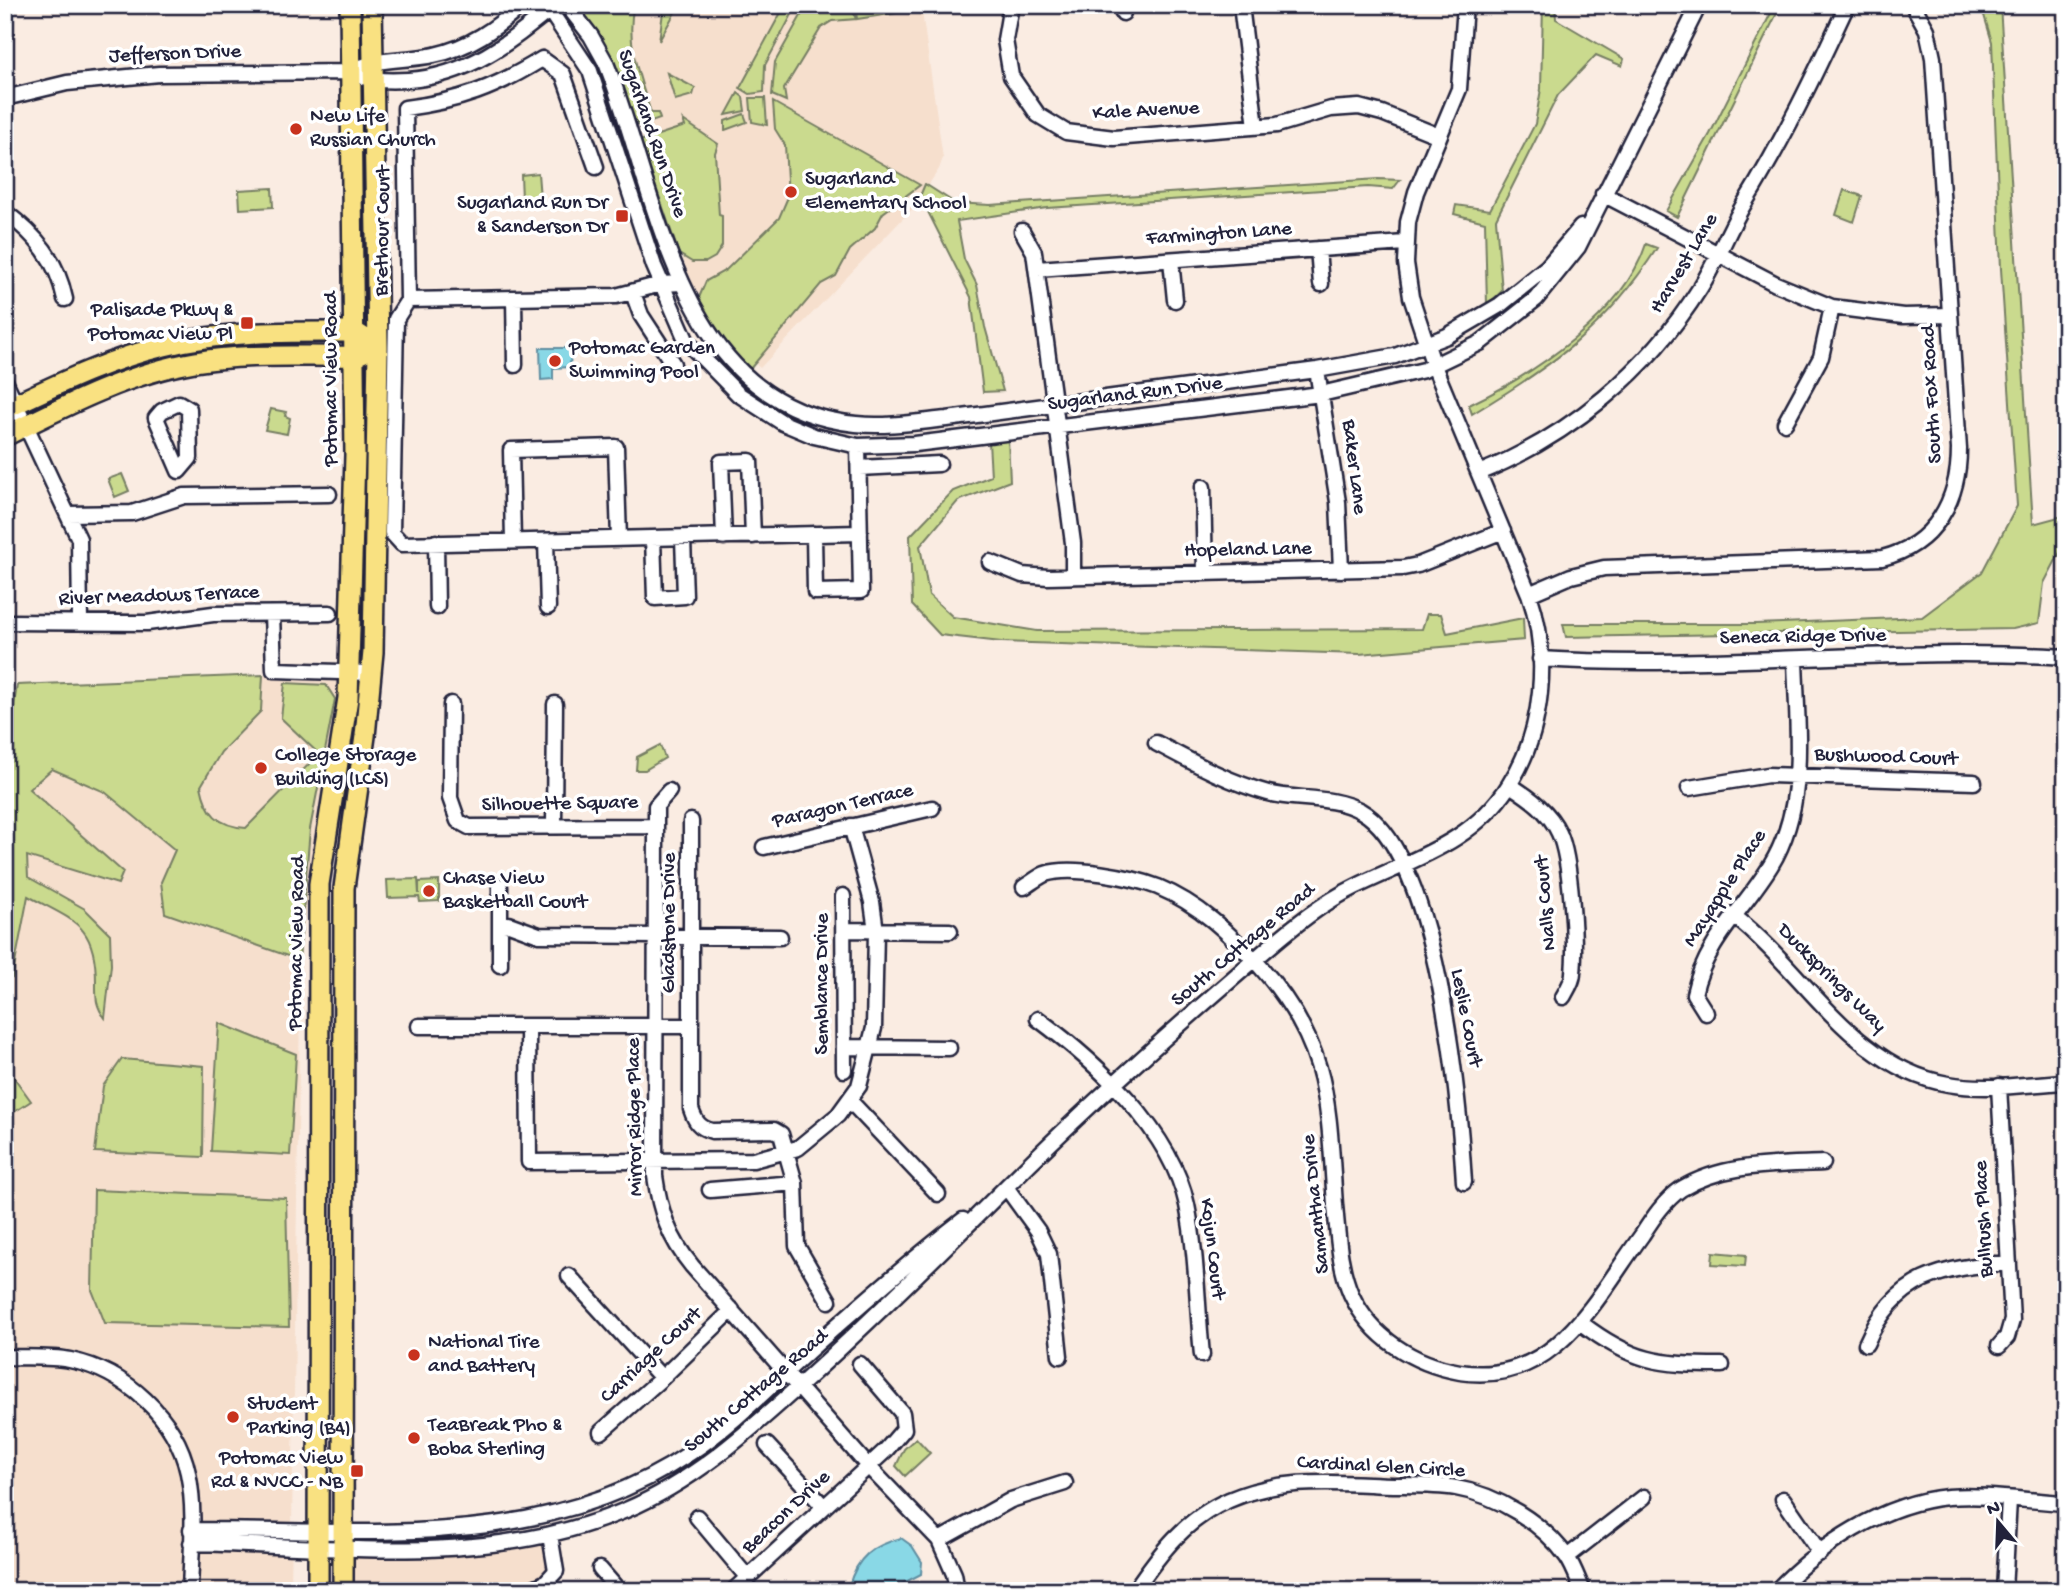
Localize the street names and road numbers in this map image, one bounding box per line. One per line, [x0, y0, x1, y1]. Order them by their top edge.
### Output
street label: Jefferson Drive [108, 40, 243, 70]
street label: Sugarland Run Drive [611, 47, 692, 222]
street label: Kale Avenue [1092, 97, 1201, 127]
street label: Brethour Court [370, 163, 398, 297]
street label: Harvest Lane [1645, 208, 1725, 319]
street label: Farmington Lane [1144, 217, 1294, 253]
street label: Potomac View Road [320, 290, 345, 467]
street label: South Fox Road [1917, 322, 1949, 464]
street label: Sugarland Run Drive [1046, 372, 1225, 418]
street label: Baker Lane [1335, 417, 1371, 517]
street label: Hopeland Lane [1184, 537, 1313, 565]
street label: River Meadows Terrace [58, 581, 261, 613]
street label: Seneca Ridge Drive [1720, 624, 1888, 652]
street label: Bushwood Court [1813, 743, 1960, 773]
street label: Paragon Terrace [769, 778, 917, 836]
street label: Silhouette Square [481, 791, 640, 819]
street label: Mayapple Place [1679, 825, 1774, 952]
street label: Gladstone Drive [658, 852, 683, 993]
street label: Nalls Court [1530, 852, 1564, 952]
street label: Potomac View Road [284, 854, 312, 1032]
street label: South Cottage Road [1167, 877, 1322, 1013]
street label: Semblance Drive [811, 912, 836, 1055]
street label: Ducksprings Way [1770, 918, 1891, 1039]
street label: Leslie Court [1443, 967, 1487, 1072]
street label: Mirror Ridge Place [622, 1036, 650, 1197]
street label: Samantha Drive [1297, 1132, 1337, 1275]
street label: Bullrush Place [1969, 1159, 2001, 1279]
street label: Kojun Court [1192, 1197, 1230, 1303]
street label: Carriage Court [596, 1301, 710, 1409]
street label: South Cottage Road [680, 1323, 835, 1459]
street label: Cardinal Glen Circle [1296, 1451, 1467, 1485]
street label: Beacon Drive [737, 1465, 837, 1561]

